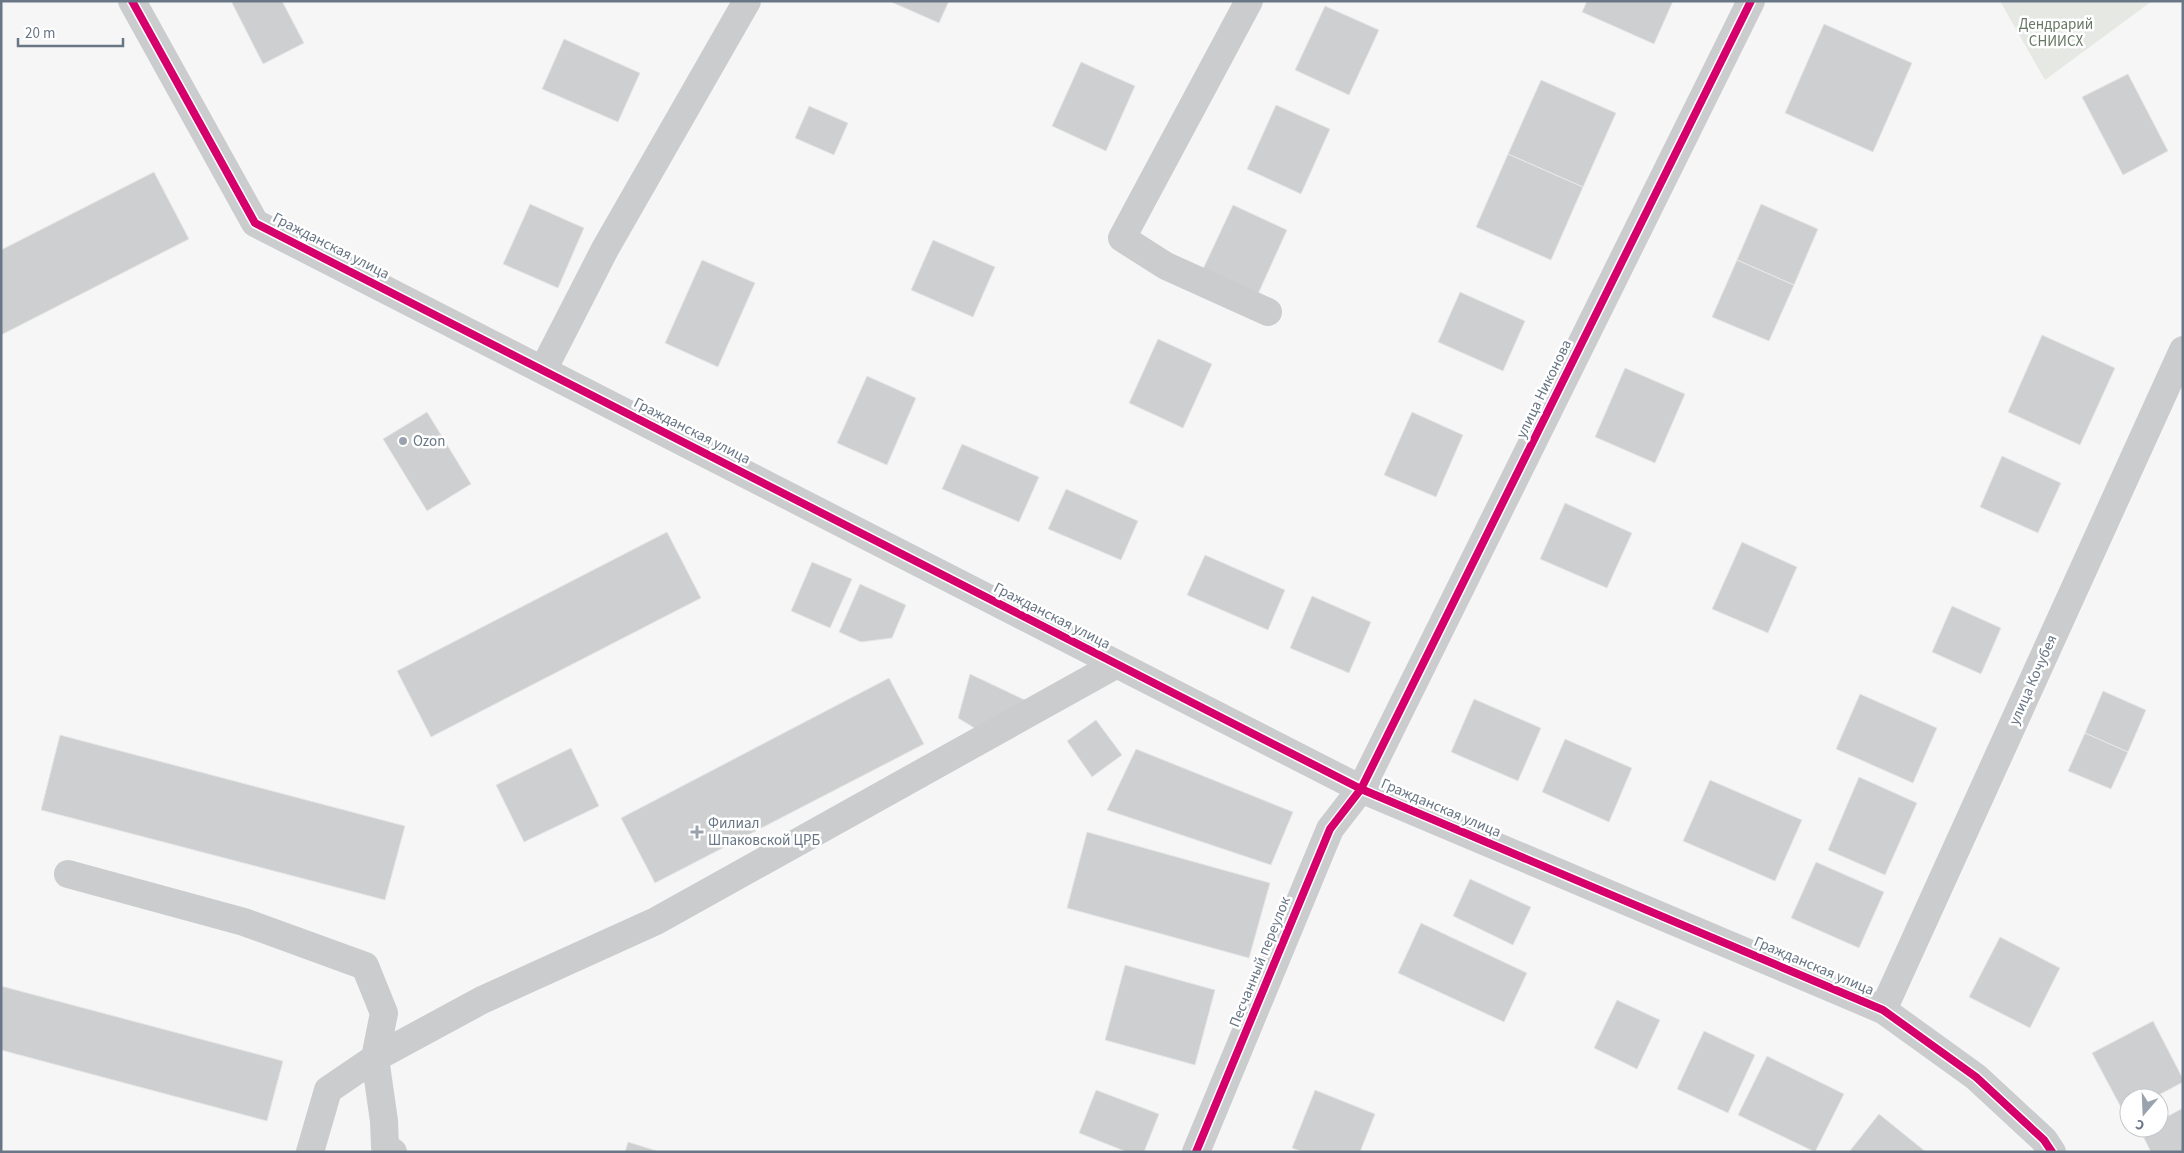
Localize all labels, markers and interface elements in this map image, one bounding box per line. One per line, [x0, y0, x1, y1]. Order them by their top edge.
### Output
park label: Дендрарий СНИИСХ [2019, 14, 2093, 52]
scale bar [18, 15, 122, 47]
text: 20 m [25, 23, 55, 44]
street label: Гражданская улица [269, 207, 393, 285]
street label: улица Никонова [1511, 336, 1577, 442]
street label: Гражданская улица [630, 392, 754, 470]
place label: Ozon [413, 431, 445, 452]
marker: Ozon [397, 435, 409, 447]
street label: Гражданская улица [990, 577, 1114, 655]
street label: улица Кочубея [2004, 631, 2062, 729]
street label: Гражданская улица [1378, 773, 1504, 843]
place label: Филиал Шпаковской ЦРБ [708, 813, 821, 851]
marker: Филиал Шпаковской ЦРБ [690, 825, 704, 839]
street label: Песчанный переулок [1224, 893, 1296, 1031]
street label: Гражданская улица [1751, 931, 1877, 1001]
north arrow [2119, 1088, 2169, 1138]
text: С [2133, 1114, 2147, 1135]

